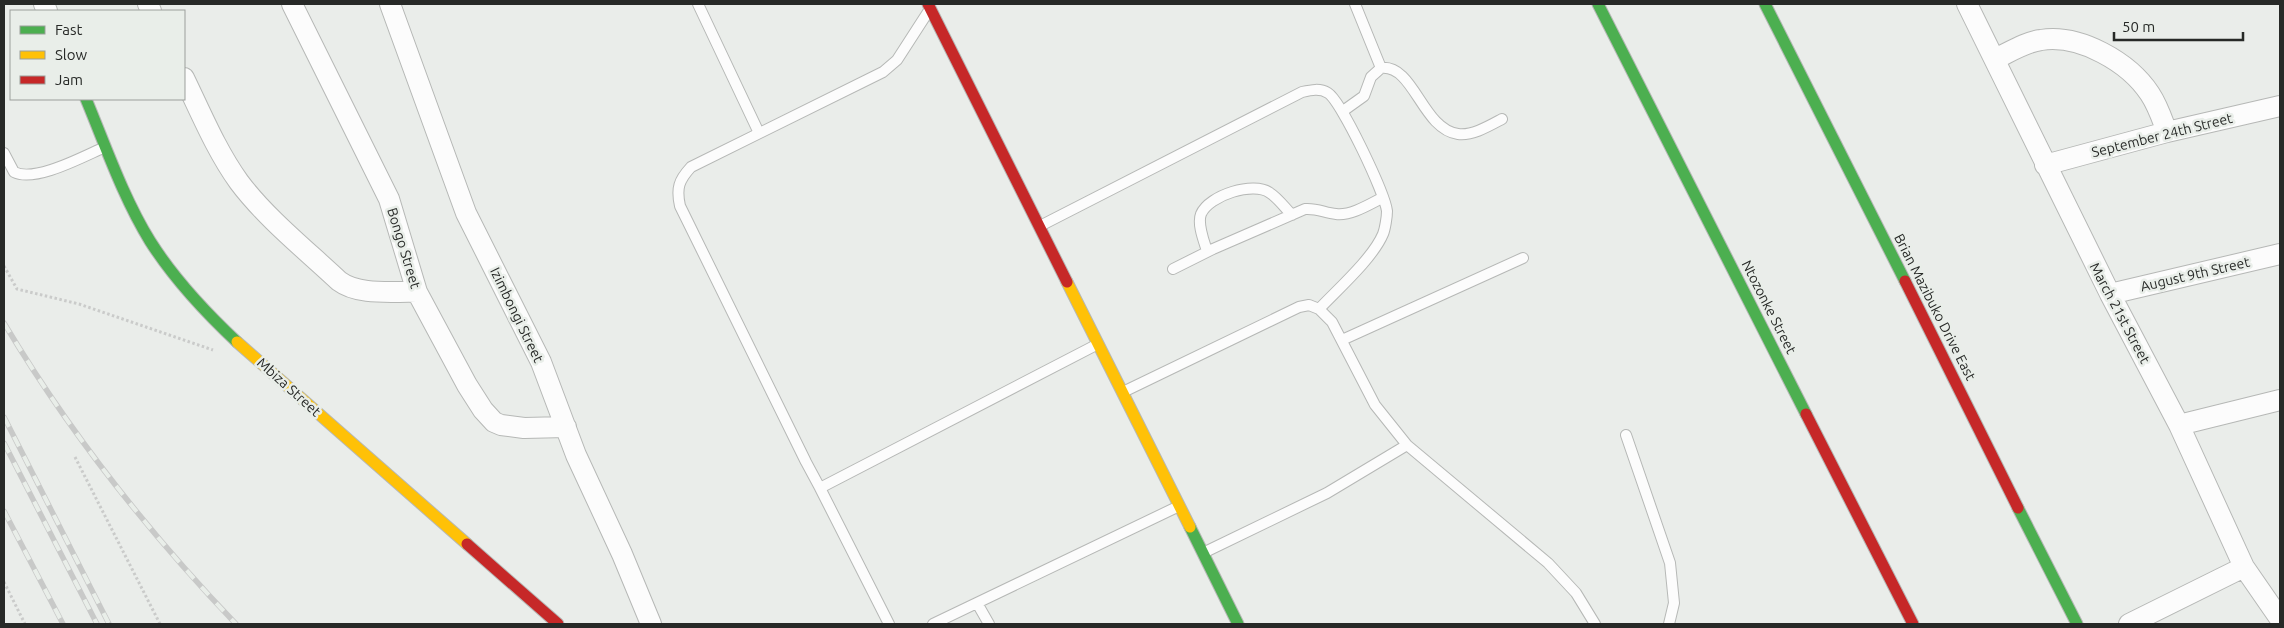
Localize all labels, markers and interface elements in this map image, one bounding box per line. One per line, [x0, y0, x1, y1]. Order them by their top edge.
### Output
legend [10, 10, 185, 100]
scale bar [2114, 10, 2243, 42]
text: 50 m [2122, 18, 2155, 35]
text: Fast [55, 21, 83, 38]
text: Slow [55, 46, 88, 63]
text: Jam [55, 71, 83, 88]
street label: September 24th Street [2090, 110, 2235, 160]
street label: Bongo Street [384, 206, 424, 291]
street label: Brian Mazibuko Drive East [1891, 231, 1979, 383]
street label: August 9th Street [2139, 254, 2252, 294]
street label: Ntozonke Street [1739, 258, 1800, 357]
street label: March 21st Street [2087, 260, 2154, 367]
street label: Izimbongi Street [487, 265, 547, 366]
street label: Mbiza Street [254, 354, 324, 420]

